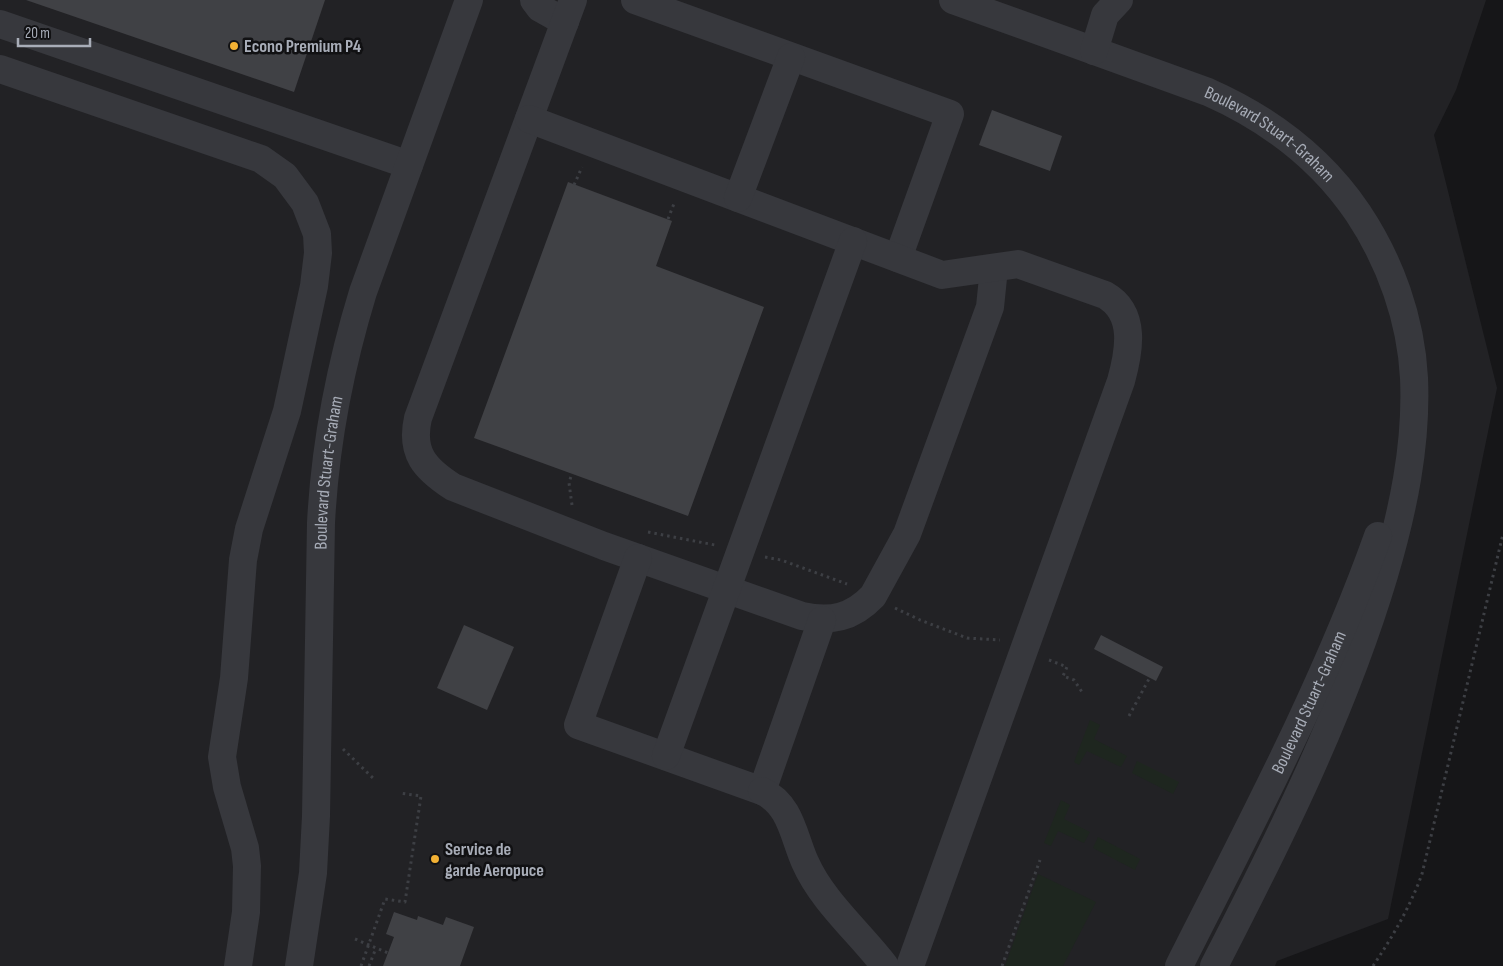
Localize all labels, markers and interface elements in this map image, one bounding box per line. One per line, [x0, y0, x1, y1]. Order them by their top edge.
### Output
scale bar [18, 15, 90, 47]
text: 20 m [25, 24, 50, 43]
place label: Econo Premium P4 [244, 36, 362, 57]
marker: Econo Premium P4 [228, 40, 240, 52]
street label: Boulevard Stuart-Graham [1202, 81, 1339, 186]
street label: Boulevard Stuart-Graham [310, 394, 347, 550]
street label: Boulevard Stuart-Graham [1267, 628, 1350, 777]
place label: Service de garde Aeropuce [445, 839, 544, 881]
marker: Service de garde Aeropuce [429, 853, 441, 865]

